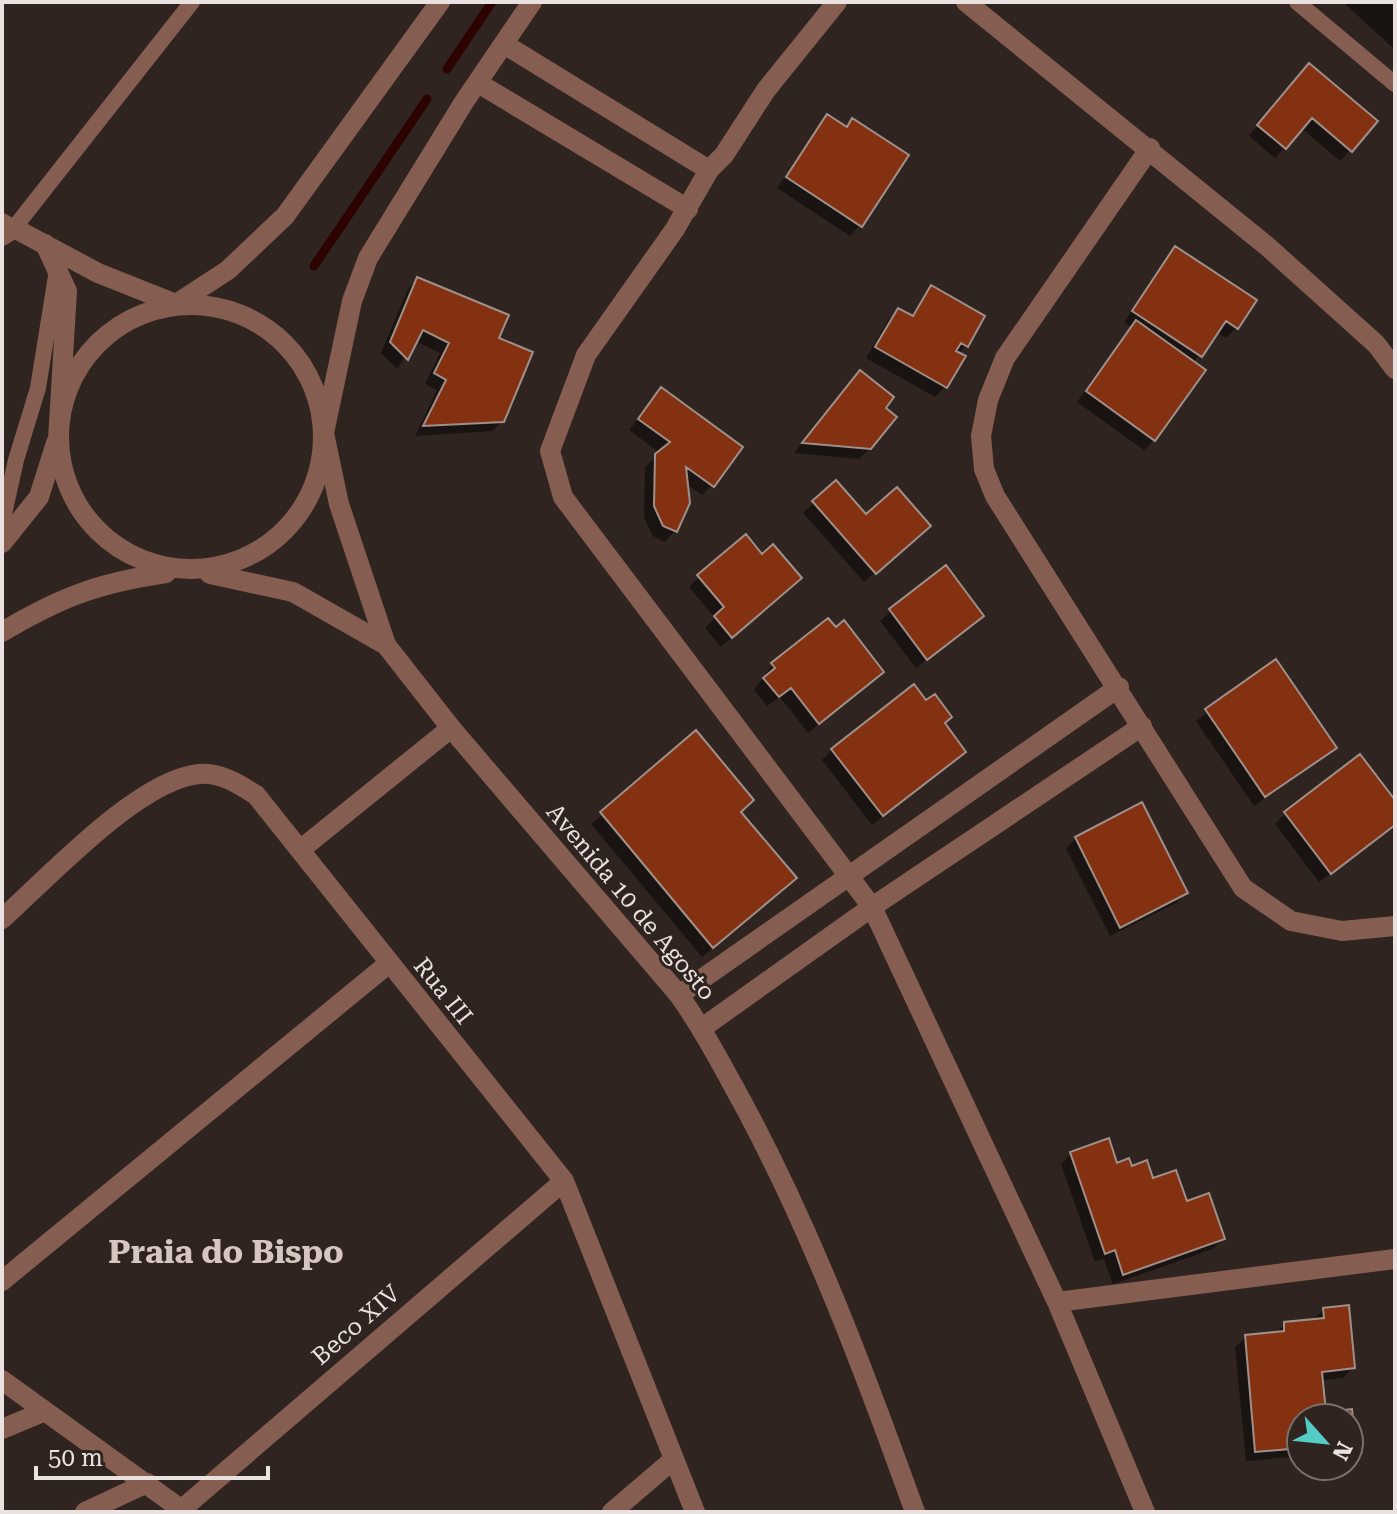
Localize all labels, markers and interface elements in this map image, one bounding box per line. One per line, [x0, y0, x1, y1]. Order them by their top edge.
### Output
street label: Avenida 10 de Agosto [541, 798, 721, 1006]
street label: Rua III [408, 952, 478, 1030]
district label: Praia do Bispo [108, 1233, 344, 1271]
street label: Beco XIV [306, 1279, 406, 1371]
north arrow [1285, 1402, 1365, 1482]
scale bar [36, 1430, 268, 1480]
text: N [1327, 1438, 1357, 1464]
text: 50 m [48, 1444, 103, 1472]

